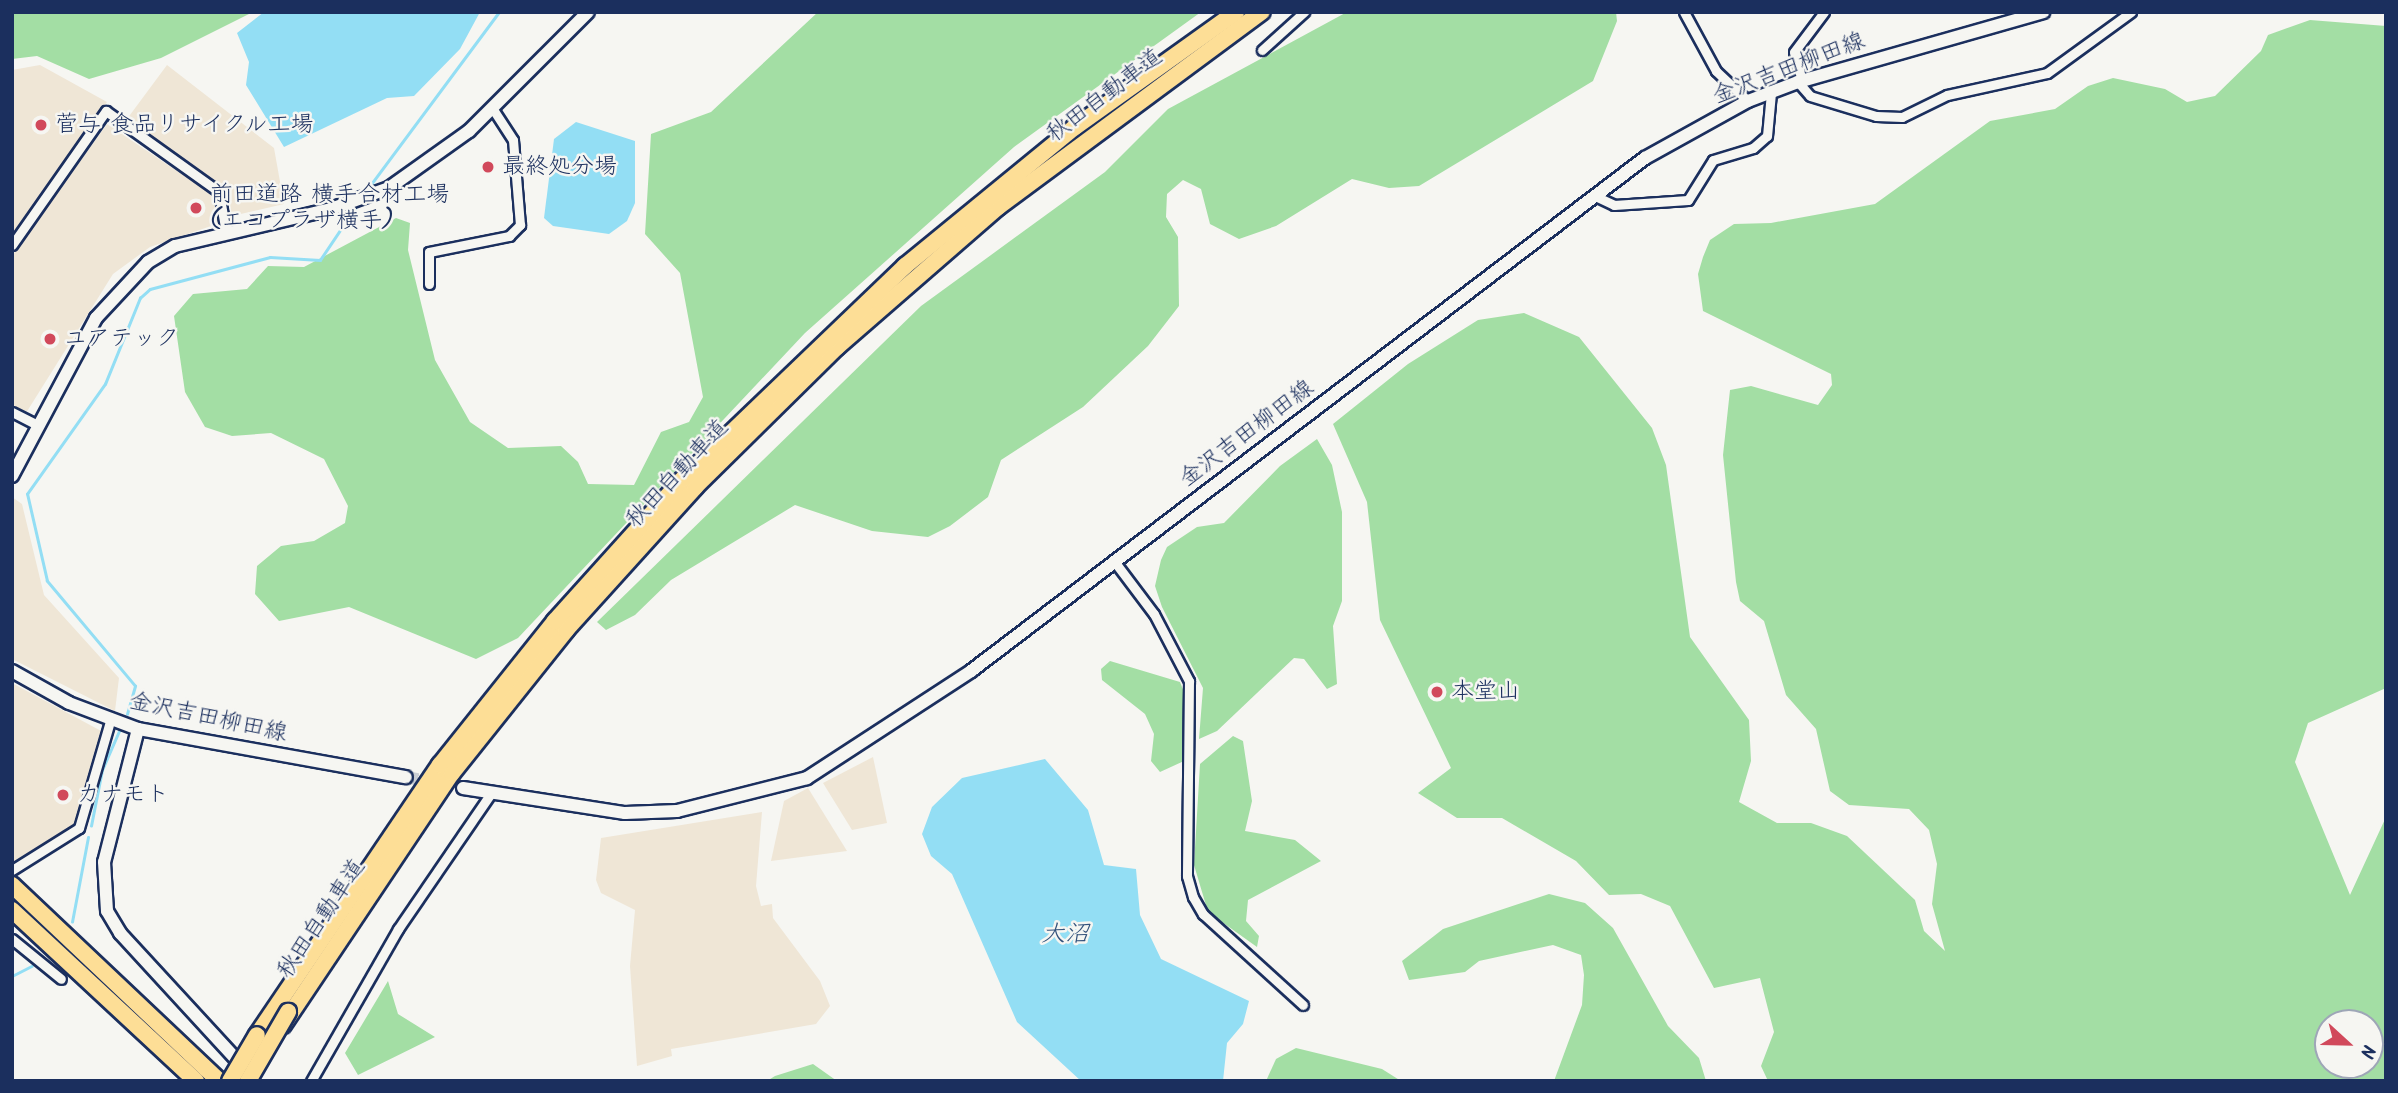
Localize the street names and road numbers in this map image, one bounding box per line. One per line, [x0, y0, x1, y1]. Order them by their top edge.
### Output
street label: 金沢吉田柳田線 [1709, 27, 1869, 111]
street label: 秋田自動車道 [1042, 43, 1168, 149]
street label: 金沢吉田柳田線 [1174, 375, 1320, 493]
street label: 秋田自動車道 [621, 414, 735, 534]
street label: 金沢吉田柳田線 [126, 688, 290, 748]
street label: 秋田自動車道 [272, 854, 372, 984]

